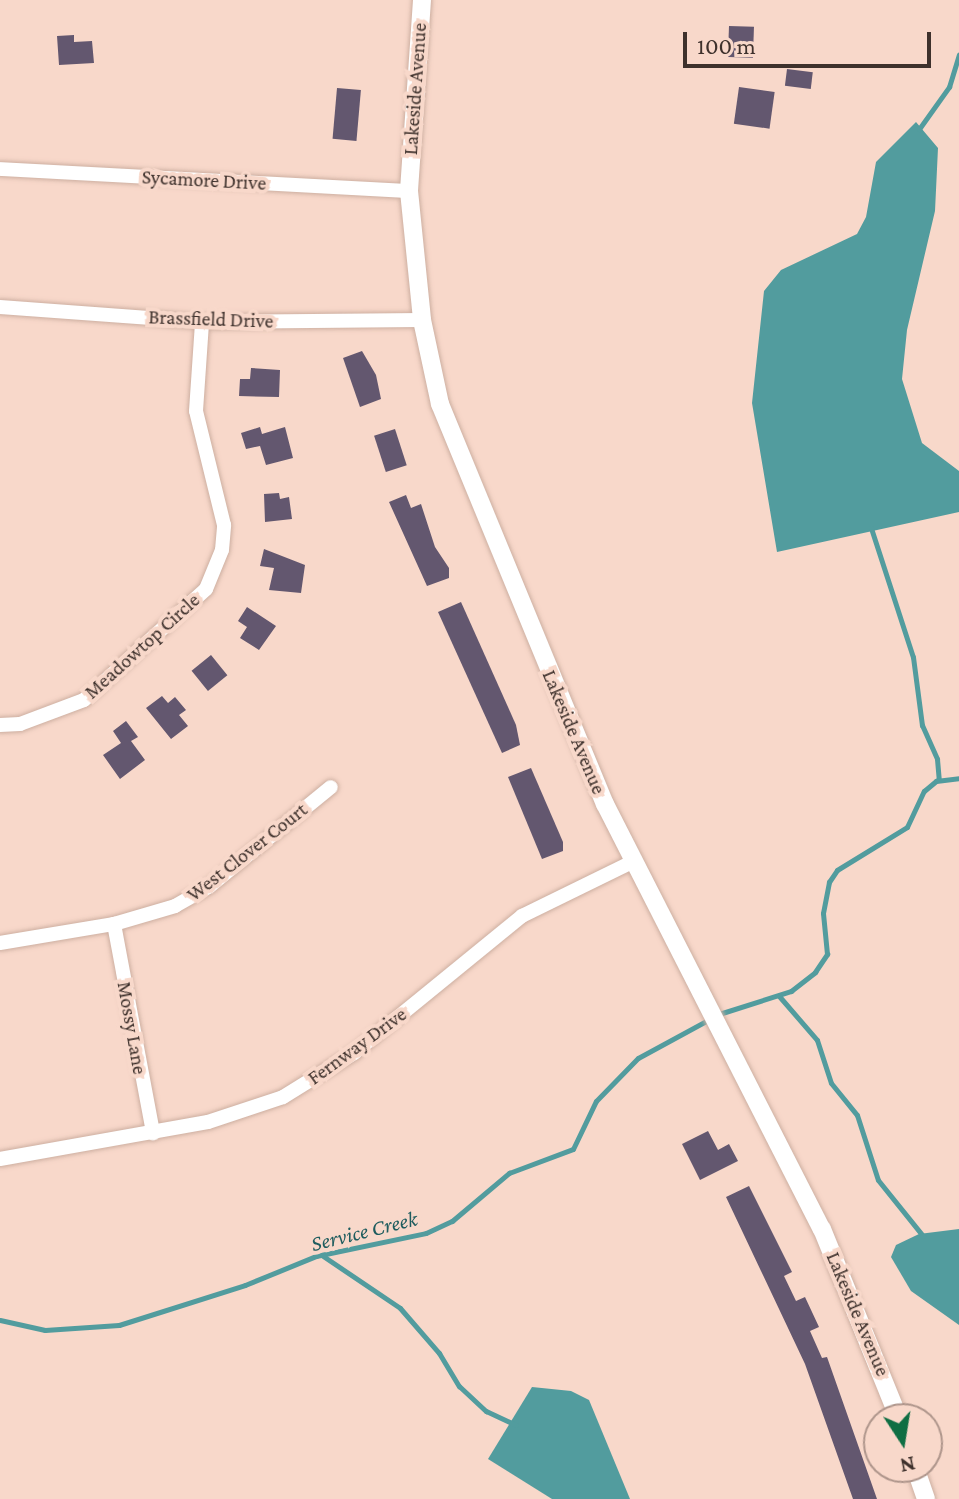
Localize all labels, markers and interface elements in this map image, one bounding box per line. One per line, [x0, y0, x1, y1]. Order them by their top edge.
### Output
scale bar [687, 16, 935, 66]
street label: Lakeside Avenue [398, 22, 432, 156]
text: 100 m [697, 32, 756, 59]
street label: Sycamore Drive [141, 165, 267, 195]
street label: Brassfield Drive [148, 305, 274, 333]
street label: Meadowtop Circle [80, 588, 204, 704]
street label: Lakeside Avenue [537, 666, 611, 798]
street label: West Clover Court [182, 798, 312, 906]
street label: Mossy Lane [112, 980, 152, 1076]
street label: Fernway Drive [303, 1002, 411, 1090]
water label: Service Creek [308, 1205, 420, 1257]
street label: Lakeside Avenue [821, 1248, 895, 1380]
north arrow [863, 1403, 943, 1483]
text: N [898, 1451, 918, 1479]

